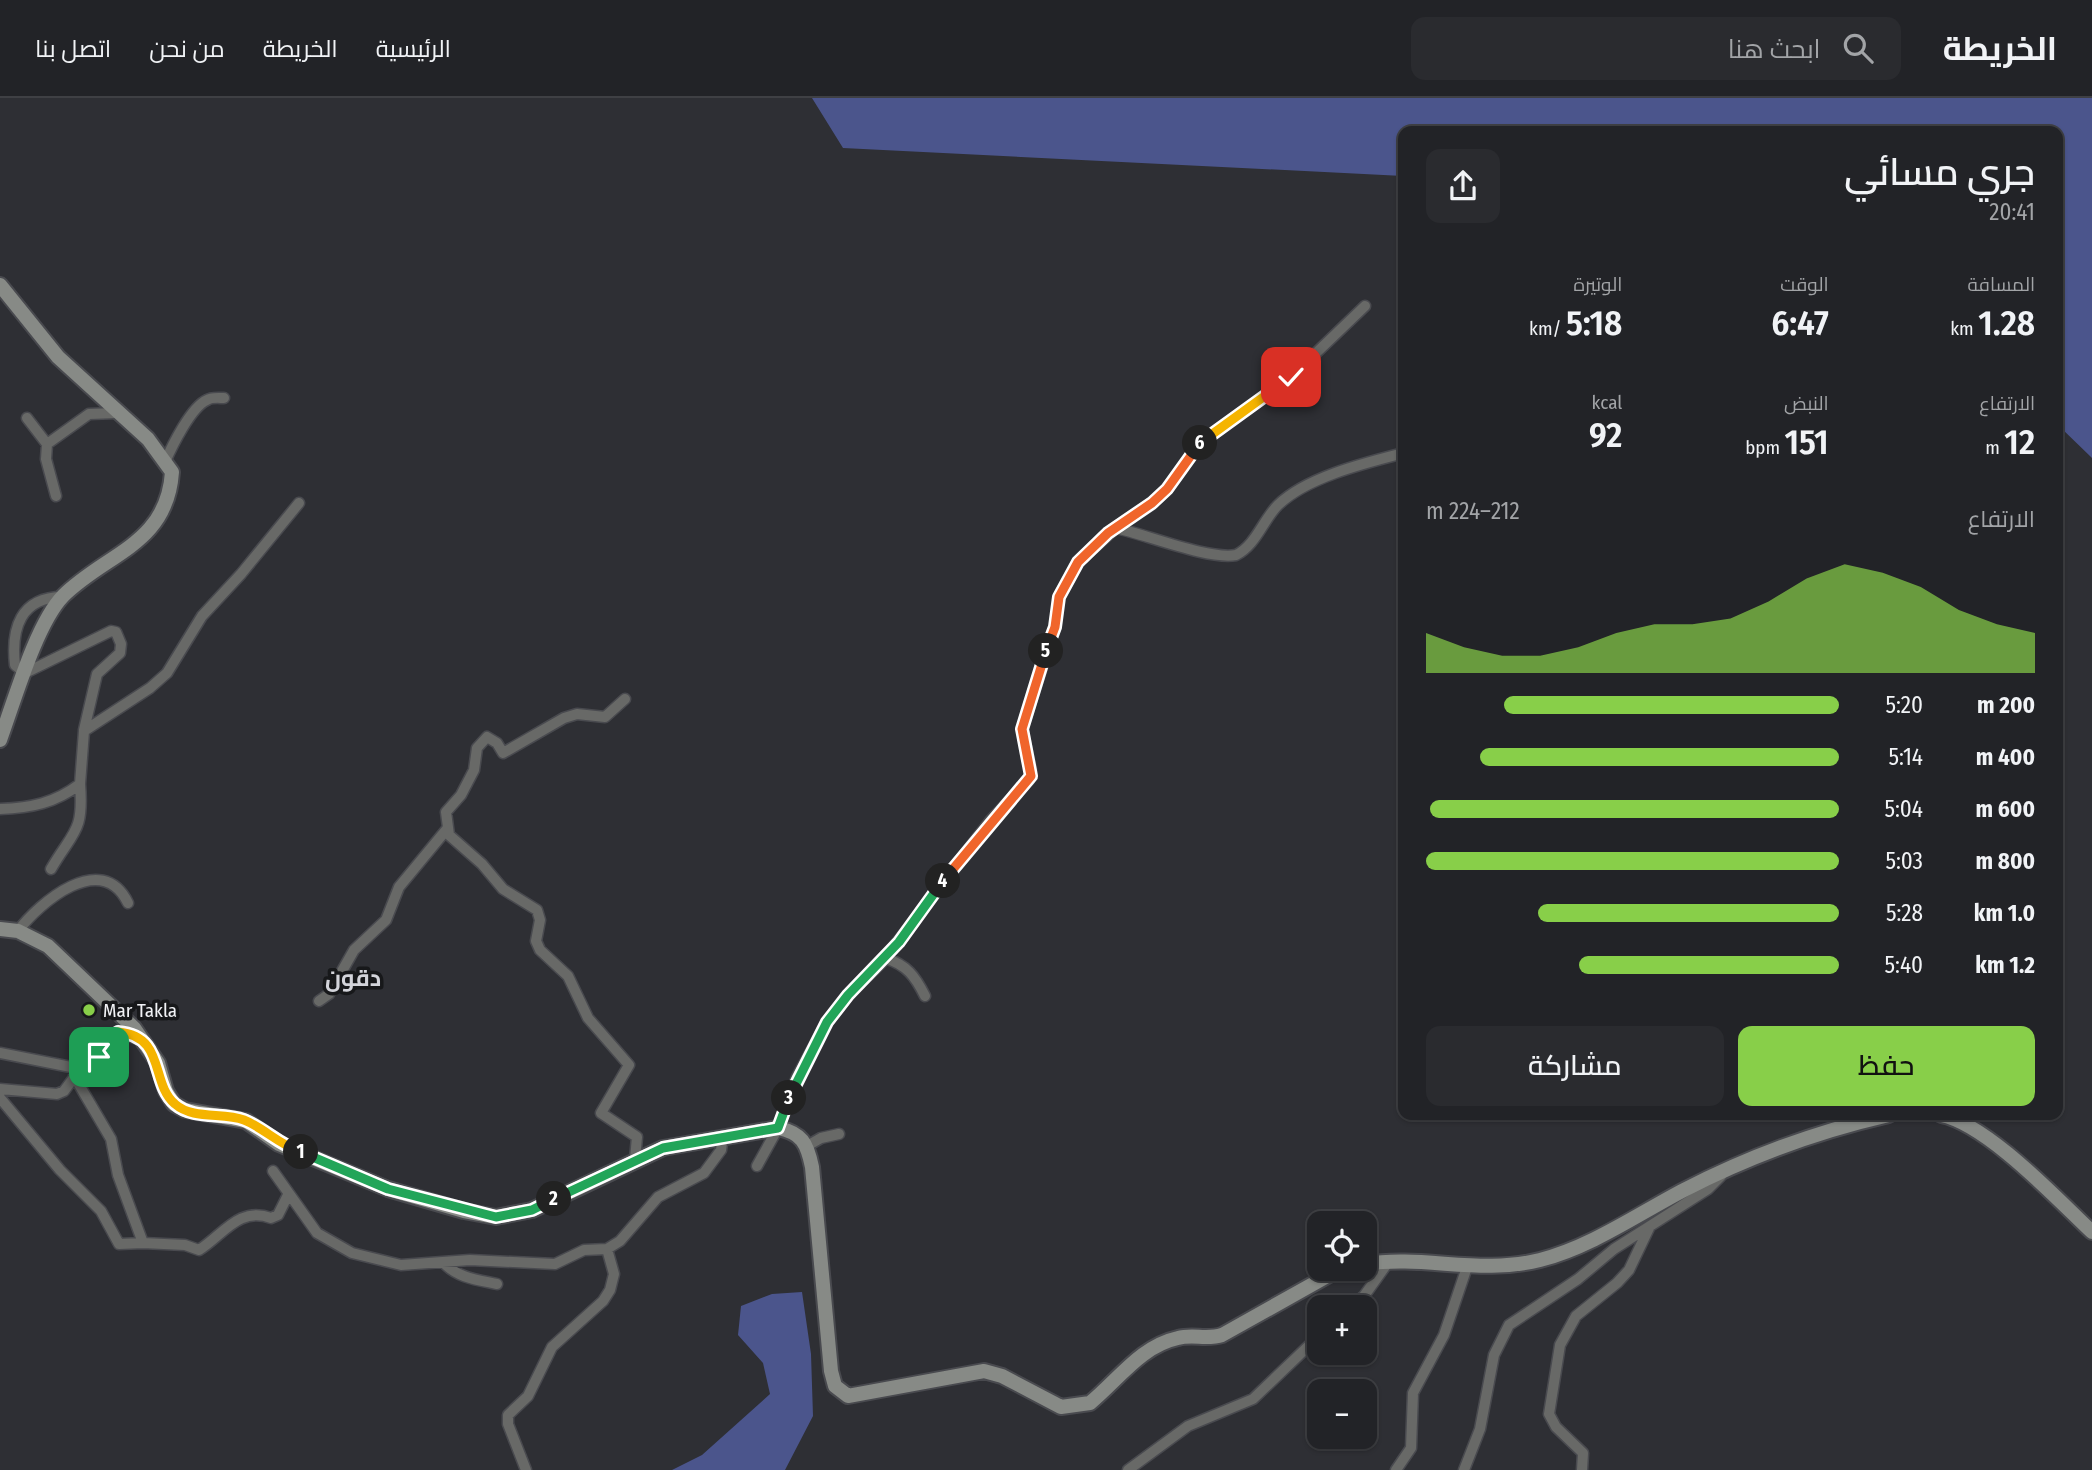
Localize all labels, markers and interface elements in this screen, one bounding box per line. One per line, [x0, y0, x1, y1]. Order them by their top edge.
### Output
search box [1411, 17, 1901, 80]
icon: search [1839, 29, 1877, 67]
text: الخريطة [1943, 29, 2057, 69]
text: ابحث هنا [1728, 34, 1821, 65]
text: اتصل بنا [35, 35, 111, 63]
text: من نحن [149, 35, 225, 63]
text: الخريطة [263, 35, 338, 63]
text: الرئيسية [376, 35, 451, 63]
button: share [1426, 149, 1500, 223]
text: جري مسائي [1844, 149, 2035, 195]
text: 20:41 [1989, 198, 2035, 226]
text: الوتيرة [1574, 273, 1622, 296]
text: الوقت [1780, 273, 1829, 296]
text: المسافة [1967, 273, 2035, 296]
text: 5:18 [1566, 302, 1622, 344]
text: 6:47 [1771, 302, 1829, 344]
text: 1.28 [1978, 302, 2035, 344]
text: /km [1529, 317, 1566, 340]
text: km [1950, 317, 1978, 340]
pin [1261, 347, 1321, 407]
icon: check [1272, 358, 1310, 396]
text: kcal [1592, 391, 1622, 414]
text: النبض [1784, 392, 1829, 415]
text: الارتفاع [1979, 392, 2035, 415]
text: 92 [1589, 414, 1622, 456]
text: 151 [1785, 421, 1829, 463]
text: 12 [2004, 421, 2035, 463]
pin: 6 [1182, 426, 1218, 460]
text: 6 [1195, 431, 1204, 454]
text: bpm [1745, 436, 1785, 459]
text: m [1985, 436, 2004, 459]
text: 212–224 m [1426, 497, 1520, 525]
text: الارتفاع [1968, 505, 2035, 533]
pin: 5 [1028, 634, 1064, 668]
text: 5 [1041, 639, 1050, 662]
text: 5:20 [1885, 691, 1923, 719]
text: 200 m [1977, 691, 2035, 719]
text: 5:14 [1888, 743, 1923, 771]
text: 400 m [1976, 743, 2035, 771]
text: 5:04 [1884, 795, 1923, 823]
text: 600 m [1975, 795, 2035, 823]
text: 5:03 [1885, 847, 1923, 875]
text: 800 m [1975, 847, 2035, 875]
pin: 4 [926, 864, 960, 898]
text: 4 [938, 869, 947, 892]
text: 5:28 [1886, 899, 1923, 927]
text: 1.0 km [1974, 899, 2035, 927]
text: 5:40 [1885, 951, 1923, 979]
text: 1.2 km [1975, 951, 2035, 979]
district label: دقون [325, 964, 381, 992]
place label: Mar Takla [103, 999, 177, 1022]
marker: Mar Takla [81, 1002, 97, 1018]
button: مشاركة [1426, 1026, 1724, 1106]
button: حفظ [1738, 1026, 2035, 1106]
pin [69, 1027, 129, 1087]
icon: arrive [80, 1038, 118, 1076]
pin: 3 [772, 1080, 806, 1116]
text: 3 [784, 1086, 793, 1109]
pin: 1 [284, 1134, 318, 1170]
text: 1 [296, 1140, 305, 1163]
pin: 2 [536, 1182, 572, 1216]
text: 2 [549, 1187, 558, 1210]
map controls [1307, 1211, 1377, 1449]
button: locate [1307, 1211, 1377, 1281]
button: + [1307, 1295, 1377, 1365]
button: − [1307, 1379, 1377, 1449]

